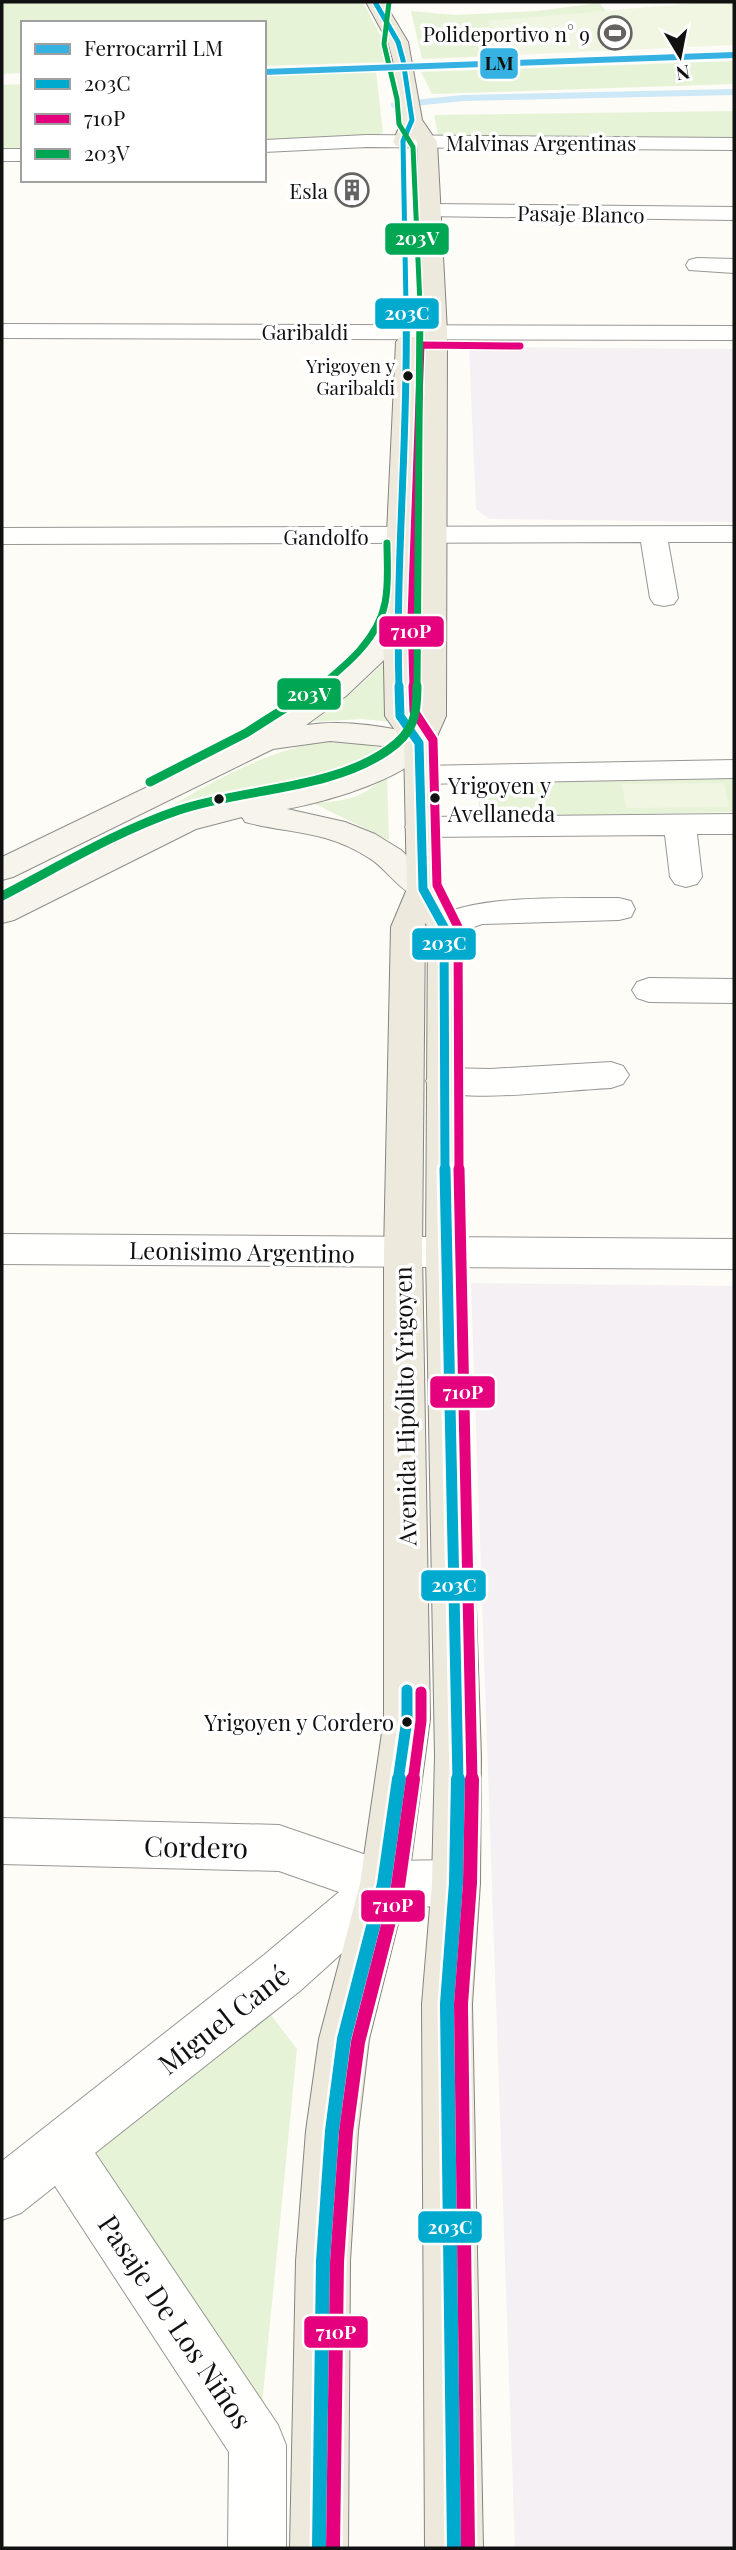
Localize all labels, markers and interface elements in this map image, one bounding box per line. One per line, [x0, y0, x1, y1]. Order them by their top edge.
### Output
sports icon: Polideportivo n° 9 [596, 14, 634, 52]
place label: Polideportivo n° 9 [423, 19, 590, 47]
legend [21, 21, 266, 182]
north arrow [645, 21, 715, 91]
text: Ferrocarril LM [84, 33, 223, 61]
line badge: LM [479, 47, 519, 80]
text: LM [484, 49, 514, 75]
text: N [674, 60, 692, 88]
text: 203C [84, 68, 131, 96]
text: 710P [84, 103, 125, 131]
street label: Malvinas Argentinas [446, 128, 636, 156]
text: 203V [84, 138, 130, 166]
building icon: Esla [333, 171, 371, 209]
place label: Esla [289, 176, 329, 204]
street label: Pasaje Blanco [517, 198, 645, 228]
line badge: 203V [384, 222, 450, 256]
text: 203V [395, 224, 439, 250]
line badge: 203C [374, 297, 440, 330]
text: 203C [385, 299, 429, 325]
street label: Garibaldi [261, 317, 349, 345]
place label: Yrigoyen y Garibaldi [305, 352, 395, 400]
marker: Yrigoyen y Garibaldi [401, 369, 415, 383]
street label: Gandolfo [283, 522, 369, 550]
line badge: 710P [378, 615, 445, 648]
text: 710P [391, 617, 431, 643]
line badge: 203V [276, 677, 342, 711]
text: 203V [287, 680, 331, 706]
place label: Yrigoyen y Avellaneda [447, 770, 555, 828]
marker: Yrigoyen y Avellaneda [428, 791, 442, 805]
unlabelled marker [212, 792, 226, 806]
line badge: 203C [411, 927, 477, 961]
text: 203C [422, 929, 466, 955]
street label: Leonisimo Argentino [129, 1233, 355, 1269]
street label: Avenida Hipólito Yrigoyen [386, 1266, 422, 1547]
line badge: 710P [429, 1375, 496, 1409]
text: 710P [443, 1378, 483, 1404]
line badge: 203C [420, 1569, 487, 1602]
text: 203C [432, 1571, 476, 1597]
place label: Yrigoyen y Cordero [203, 1707, 394, 1737]
marker: Yrigoyen y Cordero [400, 1715, 414, 1729]
street label: Cordero [144, 1827, 248, 1865]
line badge: 710P [360, 1889, 426, 1923]
text: 710P [373, 1891, 413, 1917]
street label: Miguel Cané [150, 1956, 296, 2082]
street label: Pasaje De Los Niños [91, 2207, 261, 2435]
line badge: 203C [417, 2210, 483, 2244]
text: 203C [428, 2213, 472, 2239]
line badge: 710P [303, 2315, 369, 2349]
text: 710P [316, 2318, 356, 2344]

